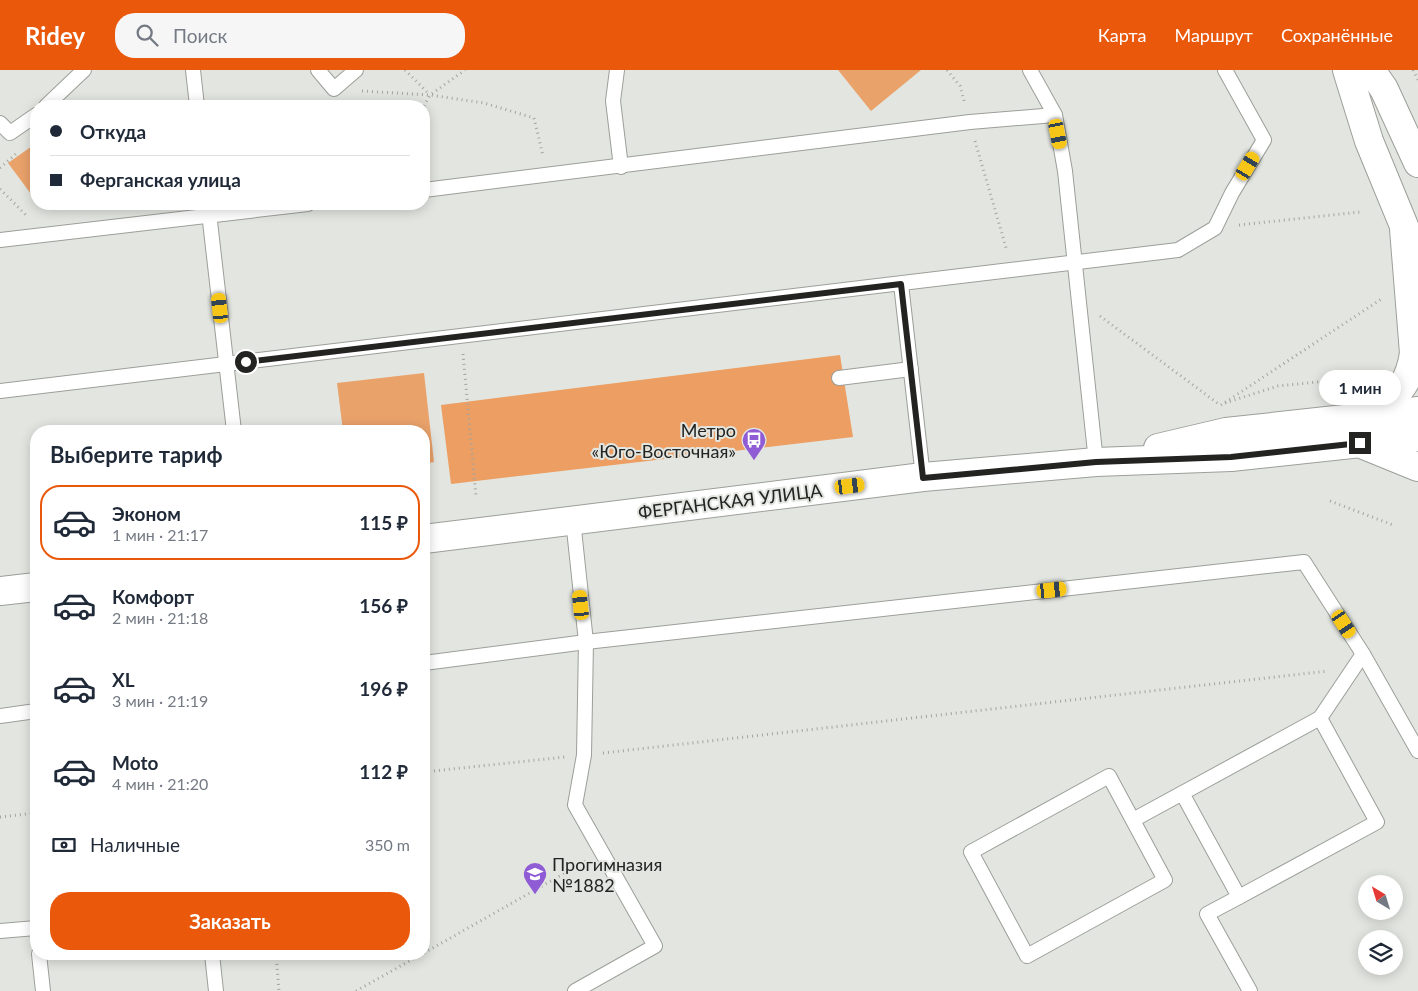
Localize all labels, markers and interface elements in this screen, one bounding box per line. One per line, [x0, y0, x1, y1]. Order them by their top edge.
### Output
search box [115, 13, 465, 58]
text: Ridey [25, 21, 85, 50]
icon: search [133, 21, 161, 49]
text: Поиск [173, 24, 227, 47]
text: Карта [1098, 24, 1146, 46]
text: Маршрут [1174, 24, 1253, 46]
text: Сохранённые [1281, 24, 1393, 46]
car [1047, 118, 1068, 150]
text: Откуда [80, 120, 146, 143]
car [1233, 149, 1262, 183]
text: Ферганская улица [80, 168, 241, 191]
car [210, 292, 229, 324]
route start [235, 351, 257, 373]
callout: 1 мин [1319, 370, 1401, 406]
text: 1 мин [1338, 378, 1382, 397]
place label: Метро «Юго-Восточная» [592, 419, 736, 462]
bus stop icon: Метро «Юго-Восточная» [741, 427, 767, 461]
route end [1349, 432, 1371, 454]
text: Выберите тариф [50, 441, 223, 468]
car [834, 477, 865, 495]
street label: ФЕРГАНСКАЯ УЛИЦА [637, 479, 824, 523]
icon: car [52, 500, 97, 545]
text: Эконом [112, 502, 181, 525]
text: 115 ₽ [359, 511, 408, 534]
text: 1 мин · 21:17 [112, 525, 208, 544]
car [1036, 581, 1067, 599]
icon: car [52, 583, 97, 628]
text: Комфорт [112, 585, 194, 608]
car [571, 589, 590, 621]
text: 156 ₽ [359, 594, 408, 617]
car [1329, 607, 1358, 641]
text: 2 мин · 21:18 [112, 608, 208, 627]
icon: car [52, 666, 97, 711]
text: XL [112, 668, 135, 691]
text: 196 ₽ [359, 677, 408, 700]
text: 3 мин · 21:19 [112, 691, 208, 710]
icon: car [52, 749, 97, 794]
text: Moto [112, 751, 158, 774]
text: 112 ₽ [359, 760, 408, 783]
text: 4 мин · 21:20 [112, 774, 208, 793]
icon: cash [50, 831, 78, 859]
text: Наличные [90, 833, 180, 856]
text: 350 m [365, 835, 410, 854]
place label: Прогимназия №1882 [552, 853, 662, 896]
school or university icon: Прогимназия №1882 [522, 861, 548, 895]
north arrow [1358, 875, 1402, 920]
map controls [1358, 875, 1403, 975]
button: Заказать [50, 892, 410, 950]
button: layers [1358, 930, 1403, 975]

